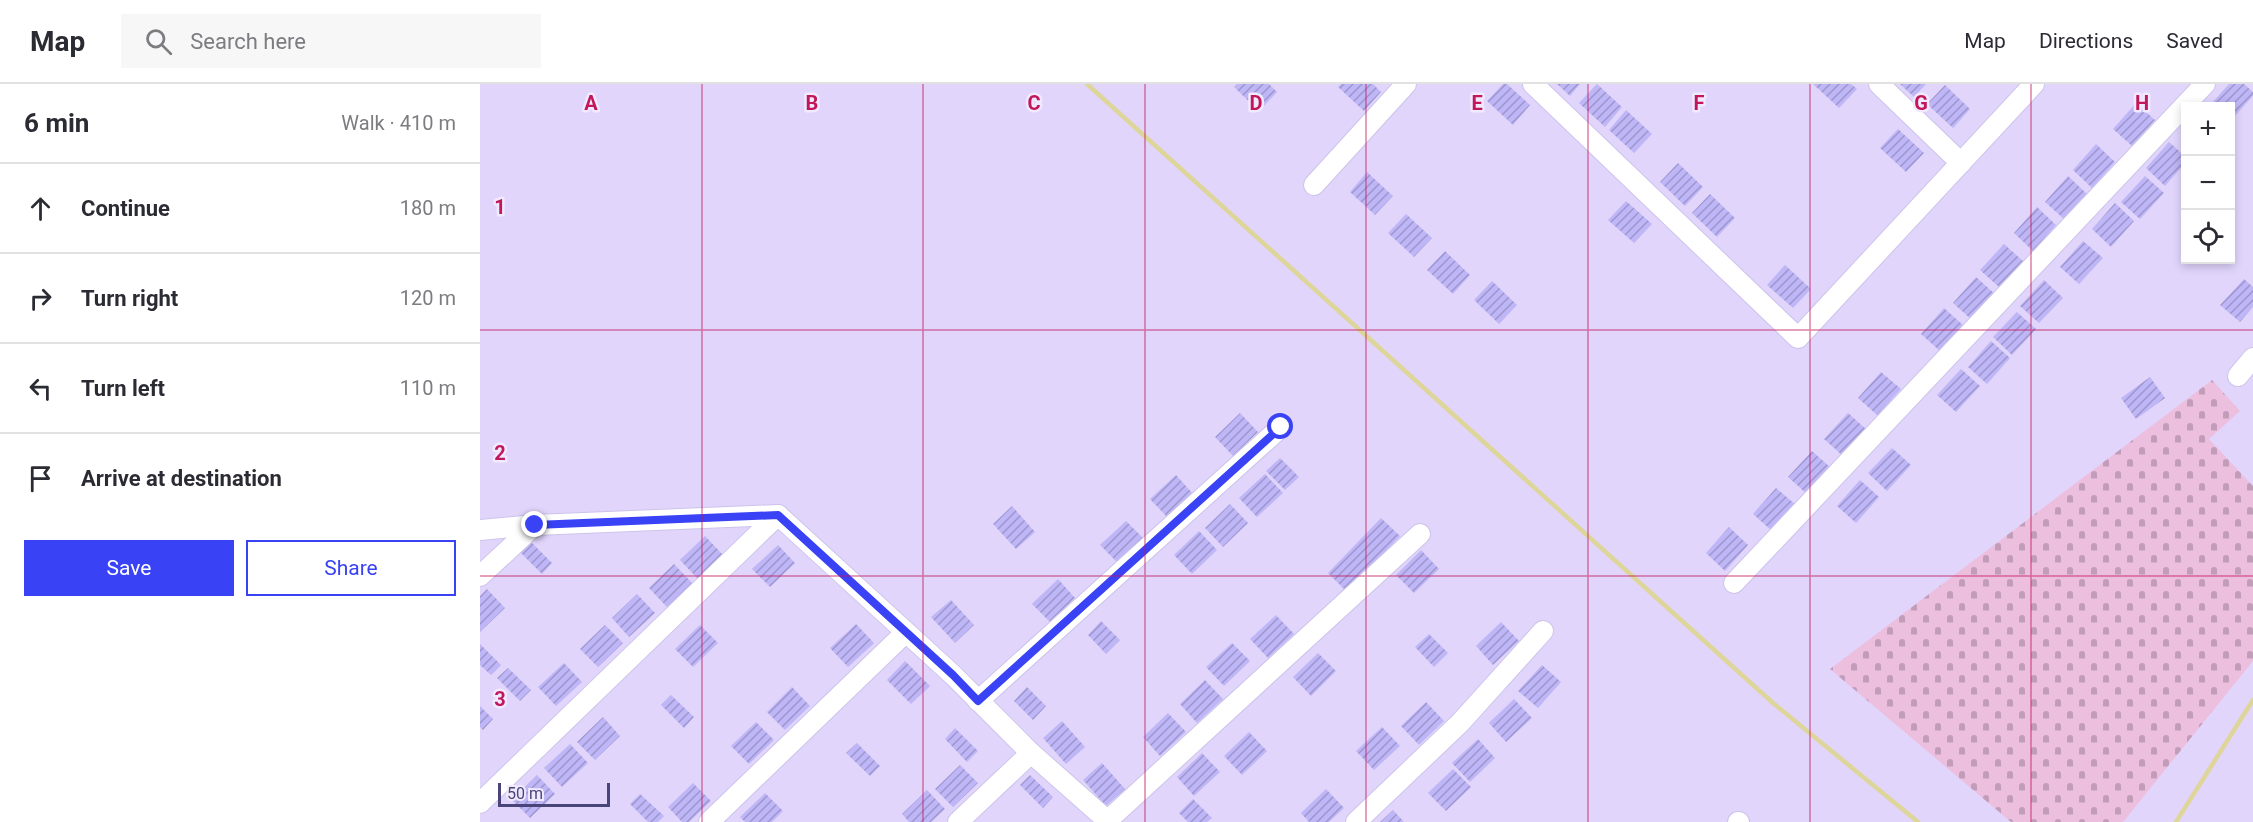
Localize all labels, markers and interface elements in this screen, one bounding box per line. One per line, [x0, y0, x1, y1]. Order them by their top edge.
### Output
search box [121, 14, 541, 68]
text: Map [30, 25, 85, 58]
icon: search [142, 25, 175, 58]
text: Search here [190, 29, 306, 54]
text: Map [1964, 29, 2006, 53]
text: Directions [2039, 29, 2133, 53]
text: Saved [2166, 29, 2223, 53]
text: A [584, 91, 598, 115]
text: B [806, 91, 818, 115]
text: C [1027, 91, 1041, 115]
text: D [1250, 91, 1263, 115]
text: E [1471, 91, 1483, 115]
text: F [1694, 91, 1705, 115]
text: G [1914, 91, 1928, 115]
text: H [2135, 91, 2149, 115]
map controls [2181, 102, 2235, 264]
button: + [2181, 102, 2235, 156]
text: 6 min [24, 108, 89, 138]
text: Walk · 410 m [341, 111, 456, 135]
button: − [2181, 156, 2235, 210]
icon: ahead [24, 192, 57, 225]
text: 1 [494, 195, 506, 219]
text: Continue [81, 196, 170, 221]
text: 180 m [400, 196, 456, 220]
button: locate [2181, 210, 2235, 264]
icon: right [24, 282, 57, 315]
text: Turn right [81, 286, 178, 311]
text: 120 m [400, 286, 456, 310]
icon: left [24, 372, 57, 405]
text: Turn left [81, 376, 165, 401]
text: 110 m [400, 376, 456, 400]
route start [1267, 413, 1293, 439]
text: 2 [494, 441, 506, 465]
icon: arrive [24, 462, 57, 495]
text: Arrive at destination [81, 466, 282, 491]
route end [521, 511, 547, 537]
button: Save [24, 540, 234, 596]
button: Share [246, 540, 456, 596]
text: 3 [494, 687, 506, 711]
scale bar [498, 780, 610, 808]
text: 50 m [507, 784, 543, 803]

